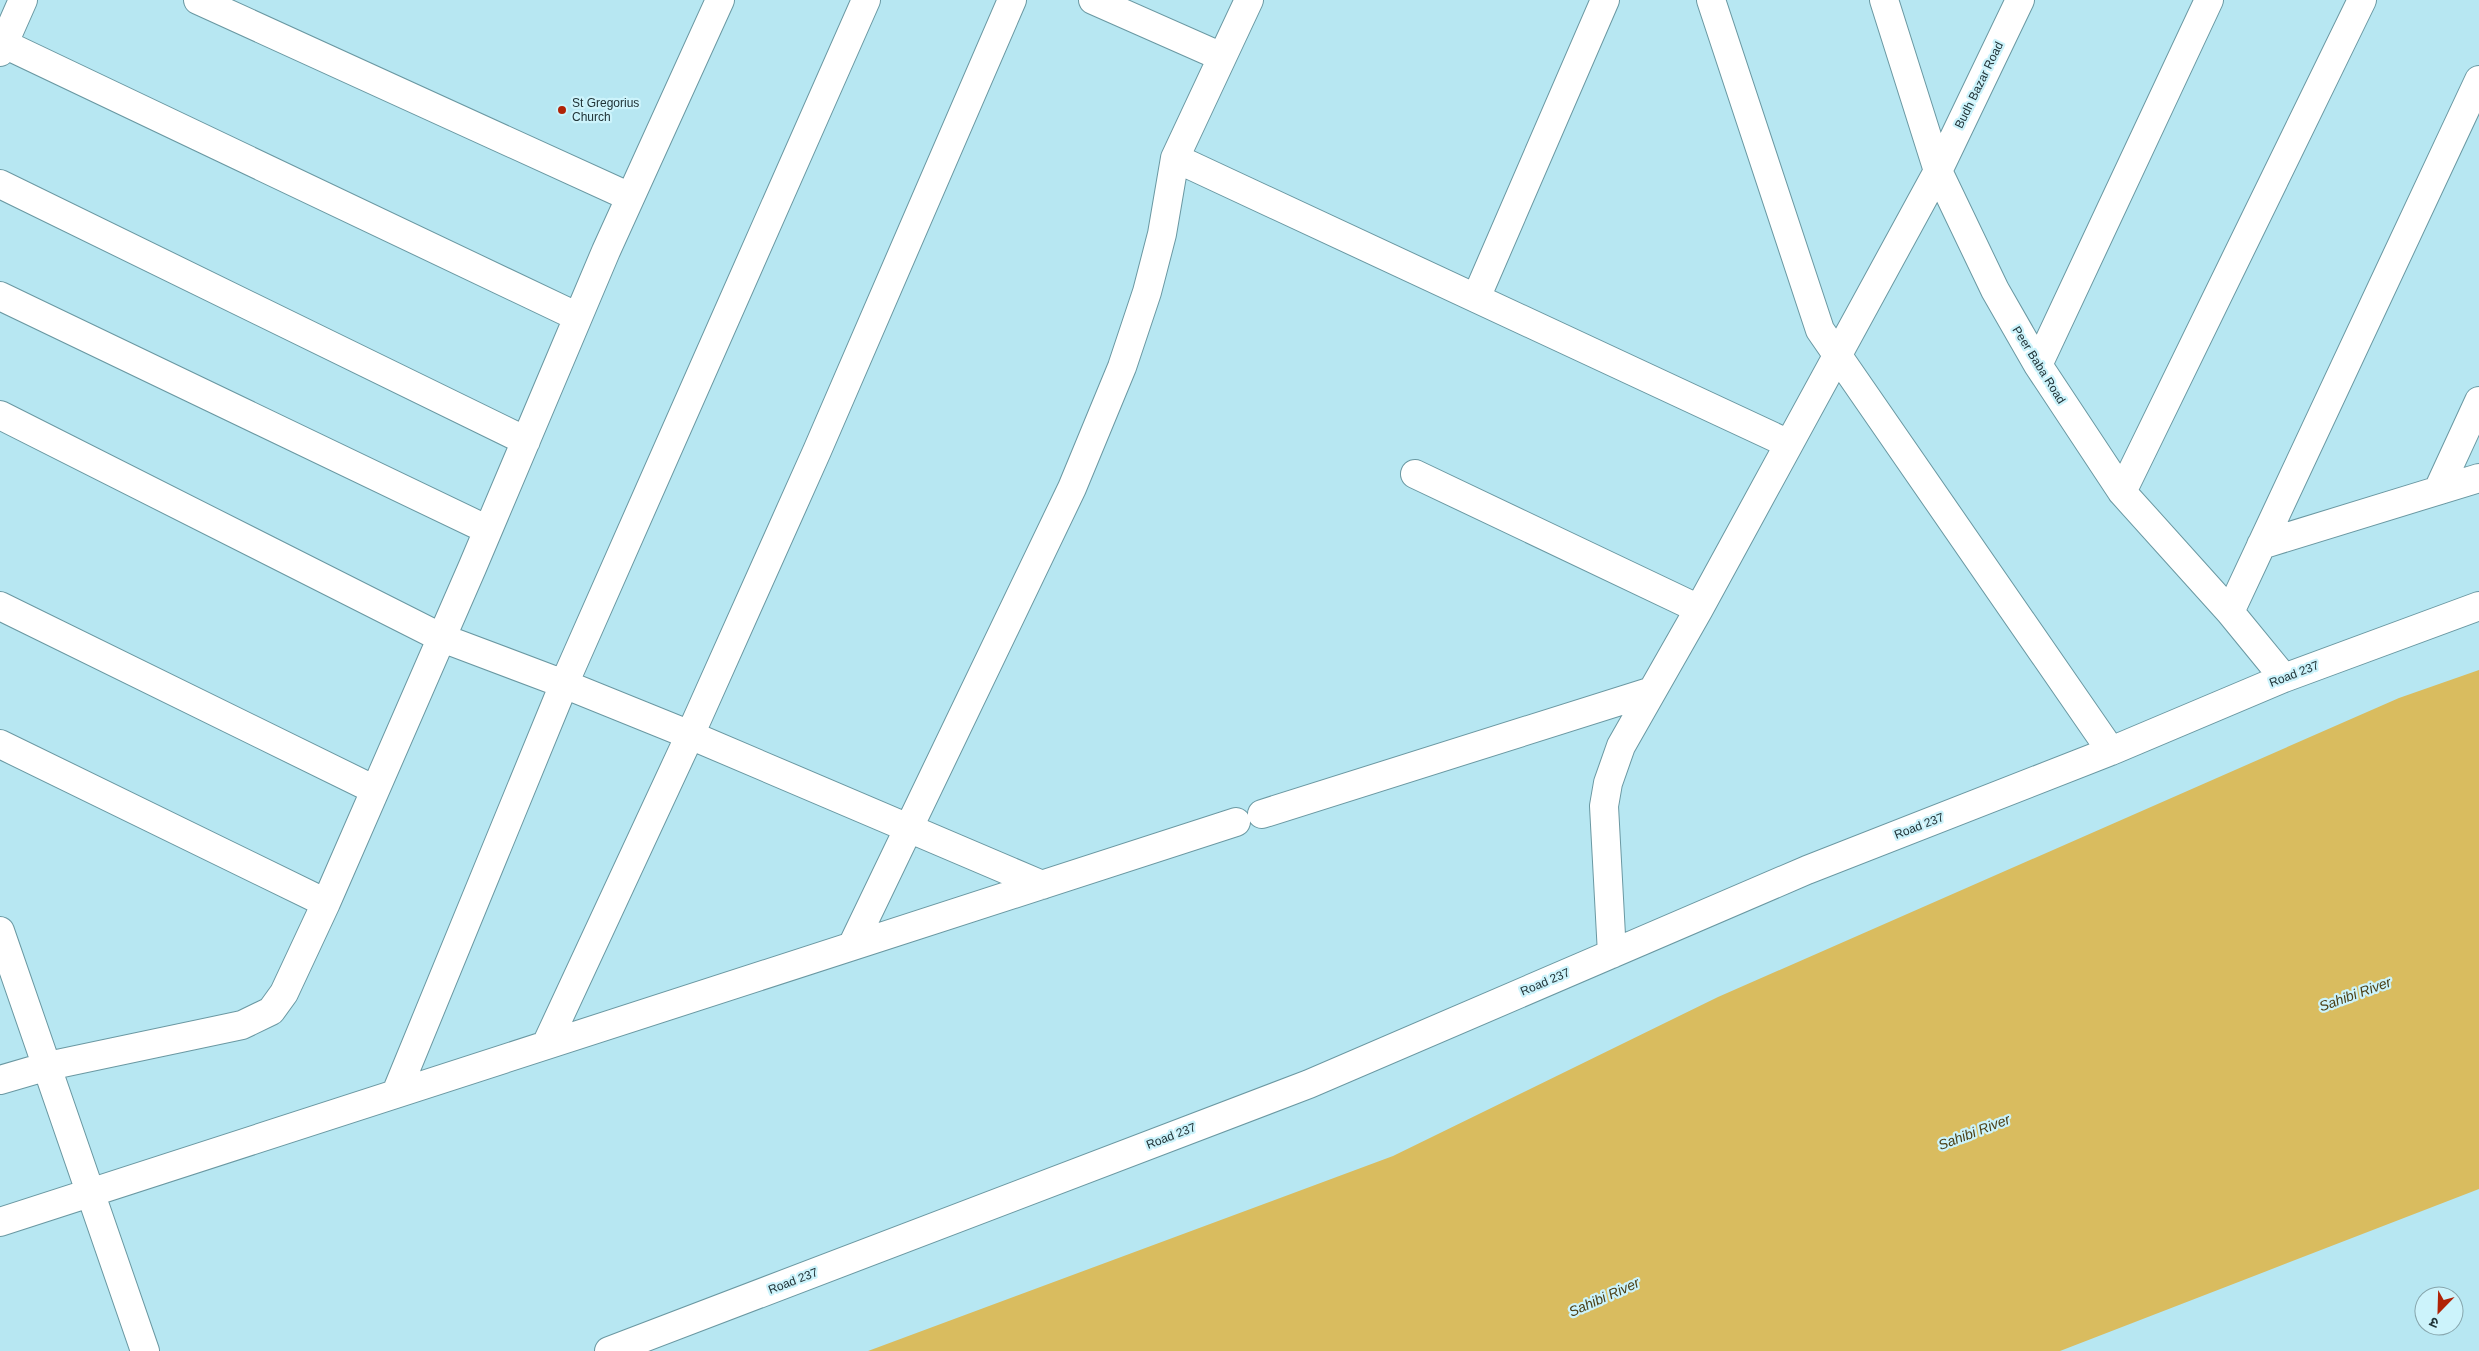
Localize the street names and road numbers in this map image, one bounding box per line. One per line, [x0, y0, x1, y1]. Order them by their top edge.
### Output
street label: Budh Bazar Road [1952, 39, 2006, 131]
street label: Peer Baba Road [2010, 324, 2068, 406]
street label: Road 237 [2267, 658, 2321, 690]
street label: Road 237 [1892, 810, 1946, 842]
street label: Road 237 [1518, 965, 1572, 999]
street label: Road 237 [1144, 1120, 1198, 1152]
street label: Road 237 [766, 1265, 820, 1297]

